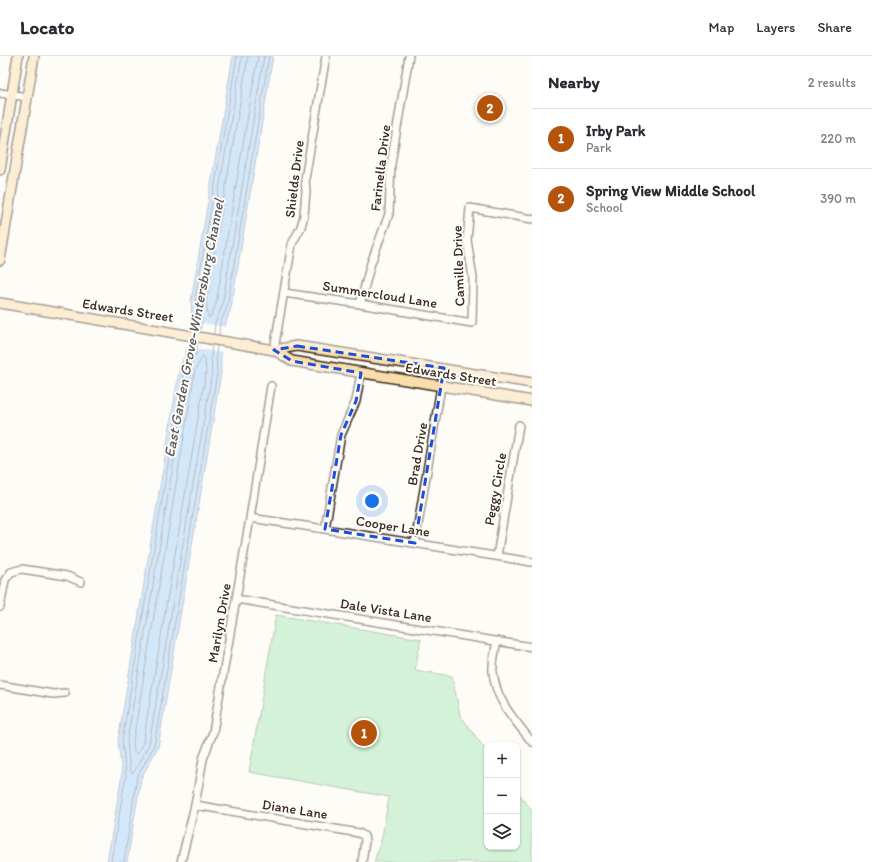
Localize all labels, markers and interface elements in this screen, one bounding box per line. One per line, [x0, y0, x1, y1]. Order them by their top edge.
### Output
text: Locato [20, 16, 74, 39]
text: Map [709, 19, 734, 36]
text: Layers [756, 19, 795, 36]
text: Share [817, 19, 852, 36]
text: Nearby [548, 72, 600, 92]
text: 2 results [808, 75, 856, 90]
pin: 2 [477, 93, 503, 123]
text: Irby Park [586, 122, 645, 140]
street label: Farinella Drive [367, 124, 394, 212]
text: 1 [558, 131, 564, 146]
text: 220 m [820, 131, 856, 146]
street label: Shields Drive [281, 139, 308, 219]
text: Park [586, 140, 612, 155]
text: Spring View Middle School [586, 182, 755, 200]
text: 2 [558, 191, 564, 206]
text: 390 m [820, 191, 856, 206]
water label: East Garden Grove-Wintersburg Channel [160, 196, 228, 459]
text: School [586, 200, 623, 215]
street label: Camille Drive [449, 225, 468, 307]
street label: Summercloud Lane [321, 277, 439, 312]
street label: Edwards Street [81, 295, 175, 326]
street label: Edwards Street [404, 359, 498, 390]
street label: Brad Drive [404, 421, 431, 487]
street label: Peggy Circle [481, 451, 510, 527]
your location [362, 491, 382, 511]
street label: Cooper Lane [355, 512, 432, 541]
street label: Marilyn Drive [204, 582, 235, 664]
street label: Dale Vista Lane [339, 595, 433, 626]
pin: 1 [351, 718, 377, 748]
map controls [484, 742, 520, 850]
button: + [484, 742, 520, 778]
button: − [484, 778, 520, 814]
street label: Diane Lane [261, 796, 329, 823]
button: layers [484, 814, 520, 850]

